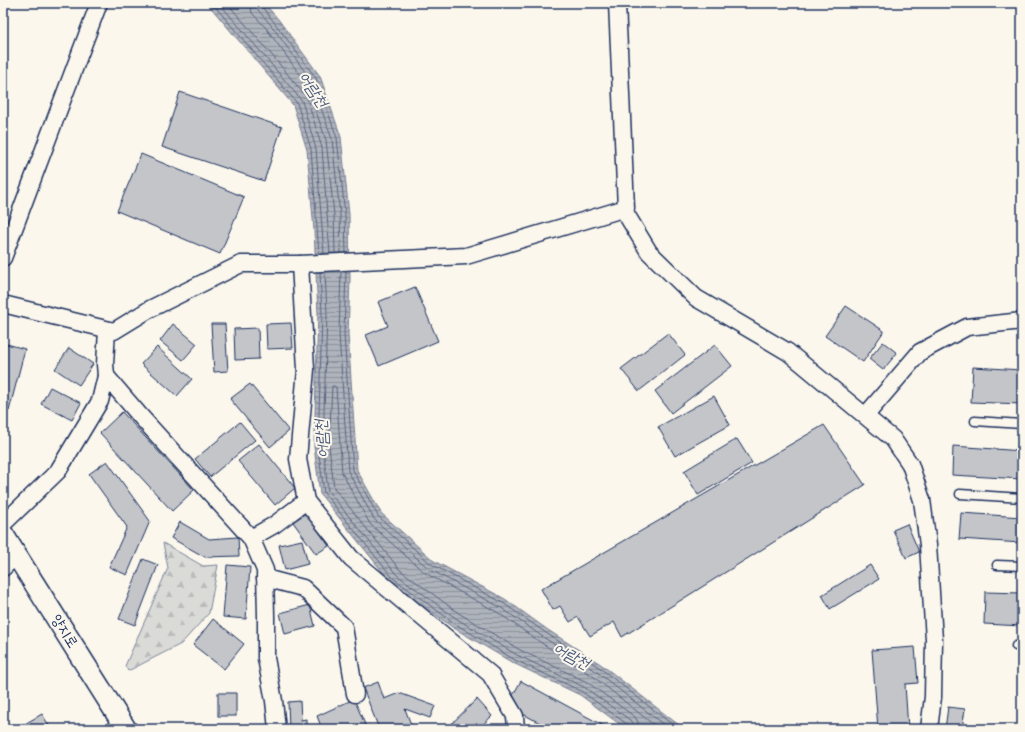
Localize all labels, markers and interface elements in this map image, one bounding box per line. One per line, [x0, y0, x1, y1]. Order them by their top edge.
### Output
water label: 어람천 [291, 65, 338, 115]
water label: 어람천 [306, 417, 337, 459]
street label: 양지로 [44, 609, 86, 653]
water label: 어람천 [548, 634, 598, 678]

